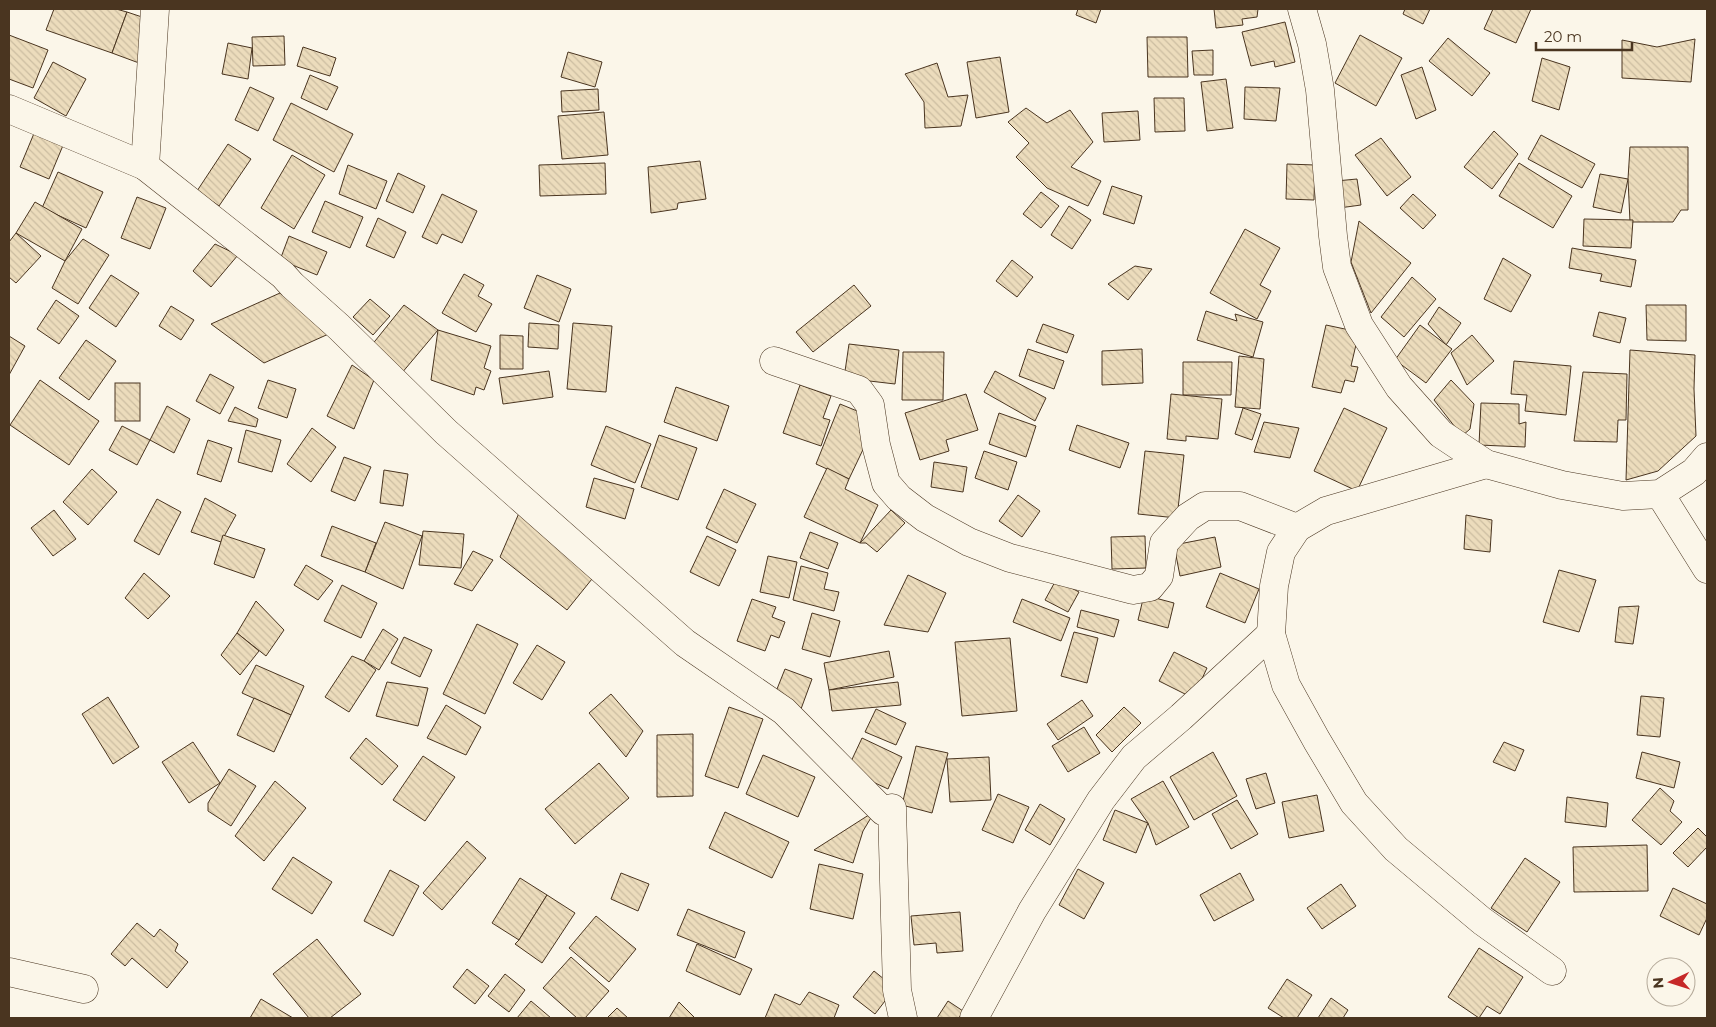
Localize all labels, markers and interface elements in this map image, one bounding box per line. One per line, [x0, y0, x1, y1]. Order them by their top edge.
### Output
scale bar [1536, 20, 1632, 52]
text: 20 m [1544, 27, 1582, 46]
north arrow [1646, 957, 1696, 1007]
text: N [1649, 977, 1667, 989]

